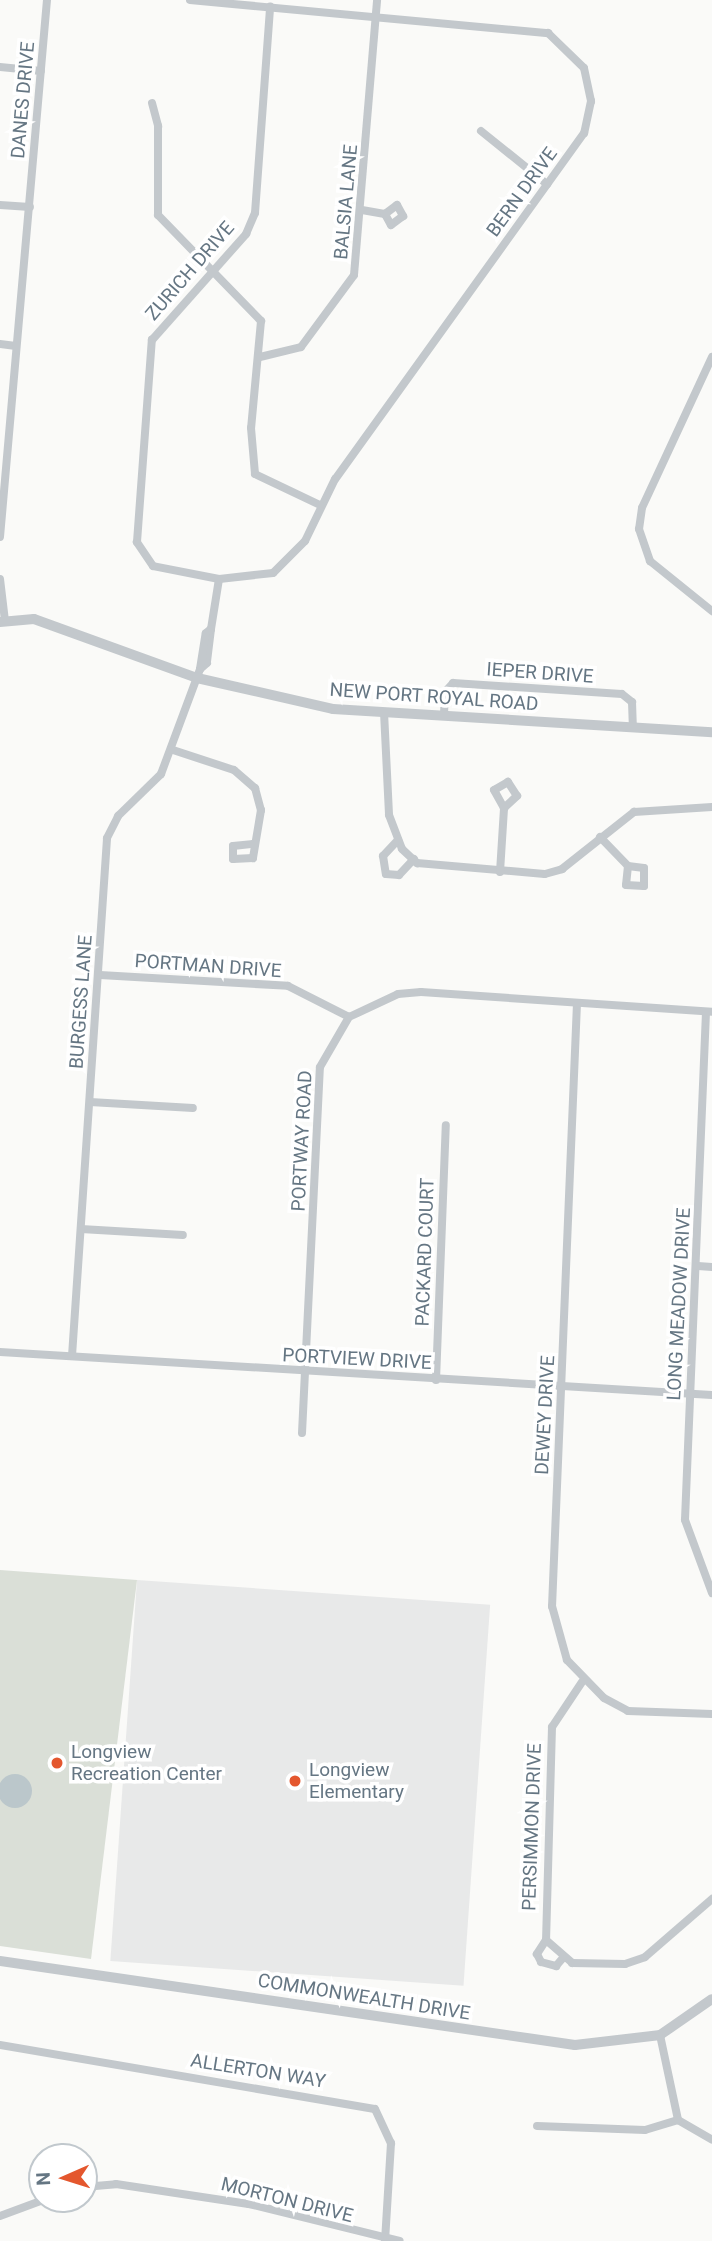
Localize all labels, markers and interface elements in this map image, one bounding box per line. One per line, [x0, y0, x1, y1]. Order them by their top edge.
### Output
street label: DANES DRIVE [7, 41, 39, 159]
street label: BERN DRIVE [482, 143, 562, 241]
street label: BALSIA LANE [330, 144, 362, 260]
street label: ZURICH DRIVE [141, 217, 239, 325]
street label: IEPER DRIVE [486, 658, 594, 688]
street label: NEW PORT ROYAL ROAD [329, 678, 539, 716]
street label: BURGESS LANE [65, 934, 97, 1070]
street label: PORTMAN DRIVE [134, 950, 282, 982]
street label: PORTWAY ROAD [287, 1070, 317, 1212]
street label: PACKARD COURT [411, 1177, 439, 1327]
street label: LONG MEADOW DRIVE [663, 1207, 695, 1401]
street label: PORTVIEW DRIVE [282, 1344, 432, 1374]
street label: DEWEY DRIVE [530, 1355, 560, 1475]
place label: Longview Recreation Center [71, 1741, 222, 1785]
street label: PERSIMMON DRIVE [518, 1743, 546, 1911]
marker: Longview Recreation Center [49, 1755, 65, 1771]
place label: Longview Elementary [309, 1759, 404, 1803]
marker: Longview Elementary [287, 1773, 303, 1789]
street label: COMMONWEALTH DRIVE [256, 1969, 472, 2025]
street label: ALLERTON WAY [189, 2049, 327, 2093]
north arrow [28, 2143, 98, 2213]
text: N [32, 2172, 55, 2186]
street label: MORTON DRIVE [219, 2173, 355, 2227]

